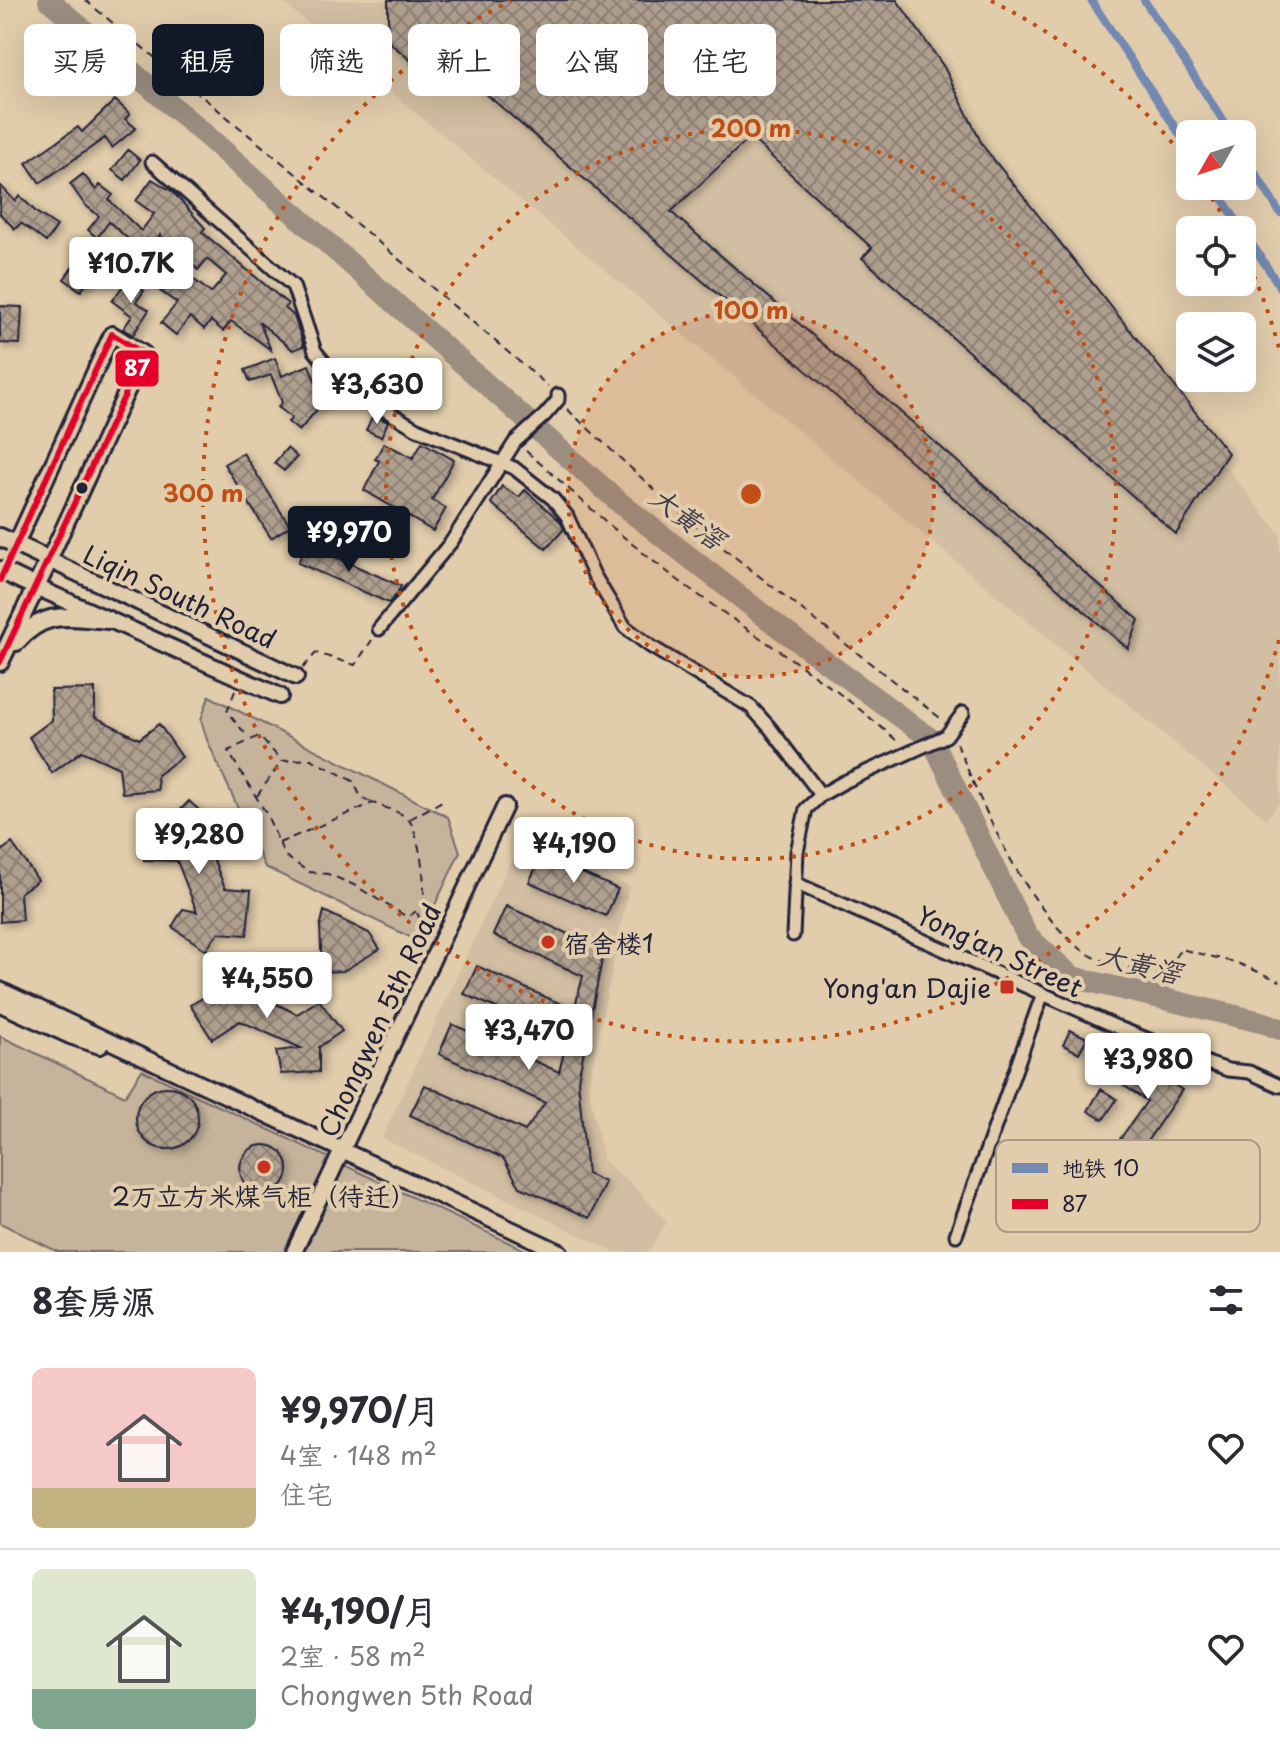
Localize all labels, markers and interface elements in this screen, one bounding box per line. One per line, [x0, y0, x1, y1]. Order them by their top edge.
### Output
chip: 买房 [24, 24, 136, 96]
chip: 租房 [152, 24, 264, 96]
chip: 筛选 [280, 24, 392, 96]
chip: 新上 [408, 24, 520, 96]
chip: 公寓 [536, 24, 648, 96]
chip: 住宅 [664, 24, 776, 96]
text: 200 m [711, 109, 791, 145]
north arrow [1176, 120, 1256, 200]
map controls [1176, 120, 1256, 392]
button: locate [1176, 216, 1256, 296]
pin: ¥10.7K [66, 237, 196, 305]
text: ¥10.7K [87, 243, 175, 282]
text: 100 m [714, 291, 788, 327]
button: layers [1176, 312, 1256, 392]
line badge: 87 [114, 349, 160, 388]
text: 87 [124, 350, 150, 383]
pin: ¥3,630 [312, 358, 442, 426]
text: ¥3,630 [330, 364, 424, 403]
text: 300 m [162, 474, 244, 510]
water label: 大黄滘 [642, 475, 738, 562]
unlabelled marker [74, 480, 90, 496]
centre of rings [737, 480, 765, 508]
pin: ¥9,970 [284, 506, 414, 574]
text: ¥9,970 [306, 512, 392, 551]
street label: Liqin South Road [77, 534, 283, 658]
pin: ¥9,280 [134, 808, 264, 876]
text: ¥9,280 [154, 814, 244, 853]
pin: ¥4,190 [509, 817, 639, 885]
text: ¥4,190 [532, 823, 616, 862]
street label: Yong'an Street [910, 895, 1090, 1007]
street label: Chongwen 5th Road [308, 897, 450, 1143]
place label: 宿舍楼1 [564, 923, 654, 962]
water label: 大黄滘 [1094, 932, 1190, 995]
marker: 宿舍楼1 [539, 933, 557, 951]
pin: ¥4,550 [202, 952, 332, 1020]
text: ¥4,550 [221, 958, 313, 997]
place label: Yong'an Dajie [823, 968, 991, 1007]
marker: Yong'an Dajie [998, 978, 1016, 996]
pin: ¥3,470 [464, 1004, 594, 1072]
text: ¥3,470 [484, 1010, 574, 1049]
pin: ¥3,980 [1083, 1033, 1213, 1101]
text: ¥3,980 [1103, 1039, 1193, 1078]
legend [996, 1140, 1260, 1232]
text: 地铁 10 [1062, 1150, 1139, 1183]
marker: 2万立方米煤气柜（待迁） [255, 1158, 273, 1176]
place label: 2万立方米煤气柜（待迁） [112, 1176, 416, 1215]
text: 87 [1062, 1186, 1087, 1219]
text: 8套房源 [32, 1274, 155, 1326]
icon: filters [1204, 1278, 1248, 1322]
text: ¥9,970/月 [280, 1383, 440, 1435]
icon: home [96, 1400, 192, 1496]
icon: heart [1204, 1426, 1248, 1470]
text: 4室 · 148 m² [280, 1435, 437, 1474]
text: 住宅 [280, 1474, 332, 1513]
text: ¥4,190/月 [280, 1584, 438, 1636]
icon: home [96, 1601, 192, 1697]
icon: heart [1204, 1627, 1248, 1671]
text: 2室 · 58 m² [280, 1636, 426, 1675]
text: Chongwen 5th Road [280, 1675, 534, 1714]

